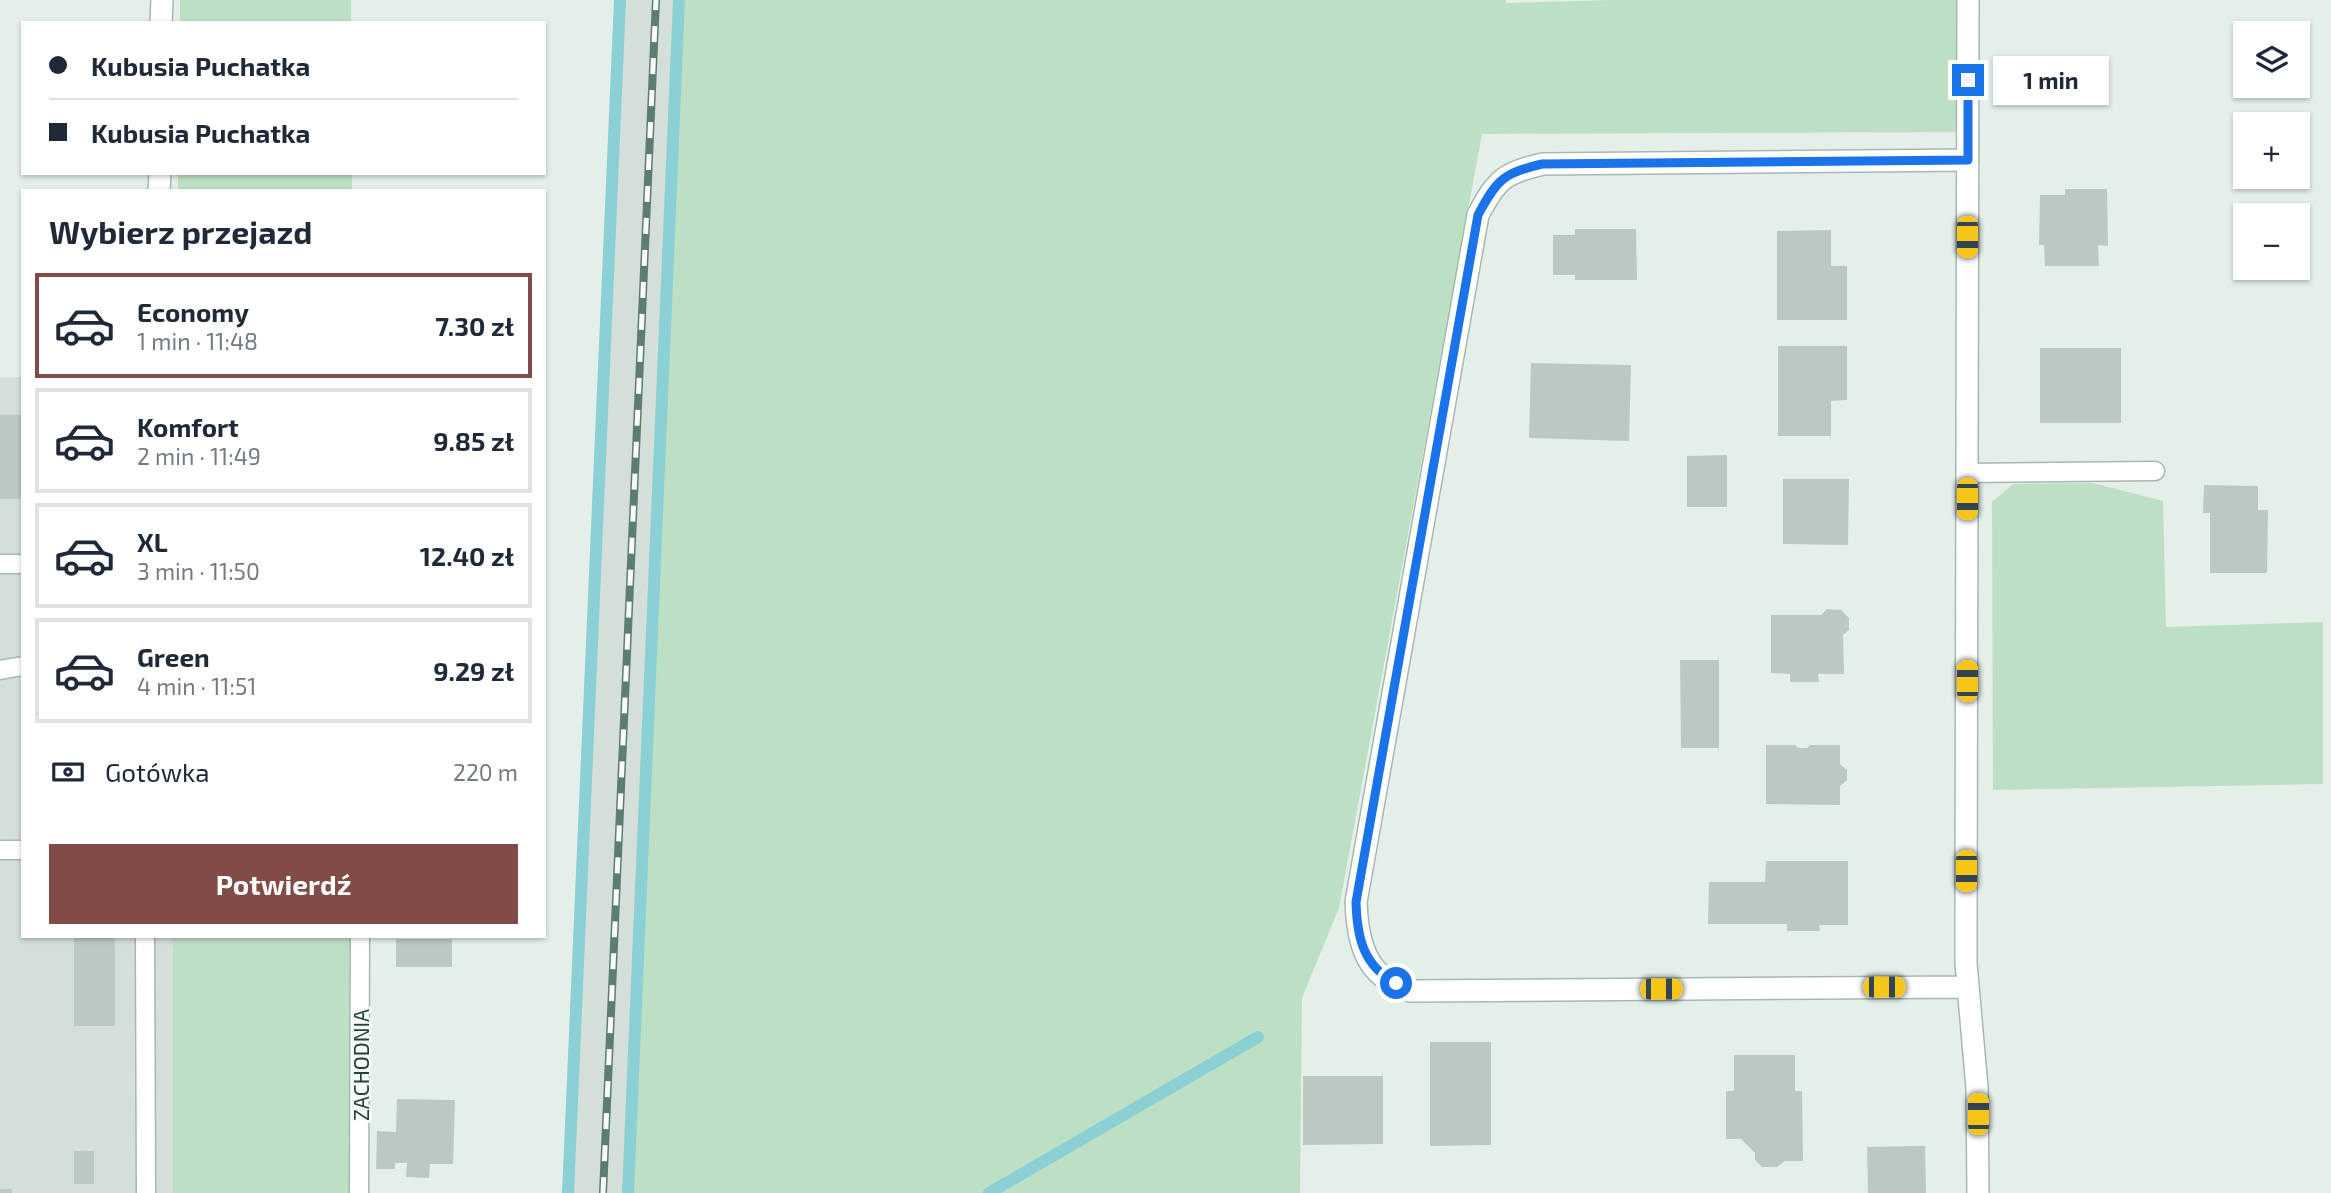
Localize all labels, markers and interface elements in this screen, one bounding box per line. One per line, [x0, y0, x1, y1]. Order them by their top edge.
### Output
map controls [2233, 21, 2310, 280]
button: layers [2233, 21, 2310, 98]
text: Kubusia Puchatka [91, 50, 310, 81]
callout: 1 min [1993, 56, 2108, 104]
route end [1952, 64, 1984, 96]
text: 1 min [2023, 66, 2079, 94]
button: + [2233, 112, 2310, 189]
text: Kubusia Puchatka [91, 117, 310, 148]
button: − [2233, 203, 2310, 280]
text: Wybierz przejazd [49, 212, 312, 250]
car [1957, 216, 1978, 258]
icon: car [53, 294, 116, 357]
text: Economy [137, 296, 249, 327]
text: 7.30 zł [435, 310, 514, 341]
text: 1 min · 11:48 [137, 327, 258, 355]
icon: car [53, 409, 116, 472]
text: Komfort [137, 411, 239, 442]
text: 9.85 zł [433, 425, 514, 456]
text: 2 min · 11:49 [137, 442, 261, 470]
car [1957, 478, 1978, 520]
icon: car [53, 524, 116, 587]
text: XL [137, 526, 168, 557]
text: 12.40 zł [420, 540, 514, 571]
text: 3 min · 11:50 [137, 557, 260, 585]
icon: car [53, 639, 116, 702]
text: Green [137, 641, 210, 672]
text: 9.29 zł [433, 655, 514, 686]
car [1957, 660, 1978, 702]
text: 4 min · 11:51 [137, 672, 256, 700]
icon: cash [49, 753, 87, 791]
text: Gotówka [105, 756, 210, 787]
text: 220 m [453, 758, 518, 786]
button: Potwierdź [49, 844, 518, 924]
car [1956, 850, 1977, 892]
route start [1380, 967, 1412, 999]
car [1864, 977, 1906, 998]
car [1641, 979, 1683, 1000]
street label: ZACHODNIA [348, 1009, 373, 1121]
car [1968, 1093, 1989, 1135]

